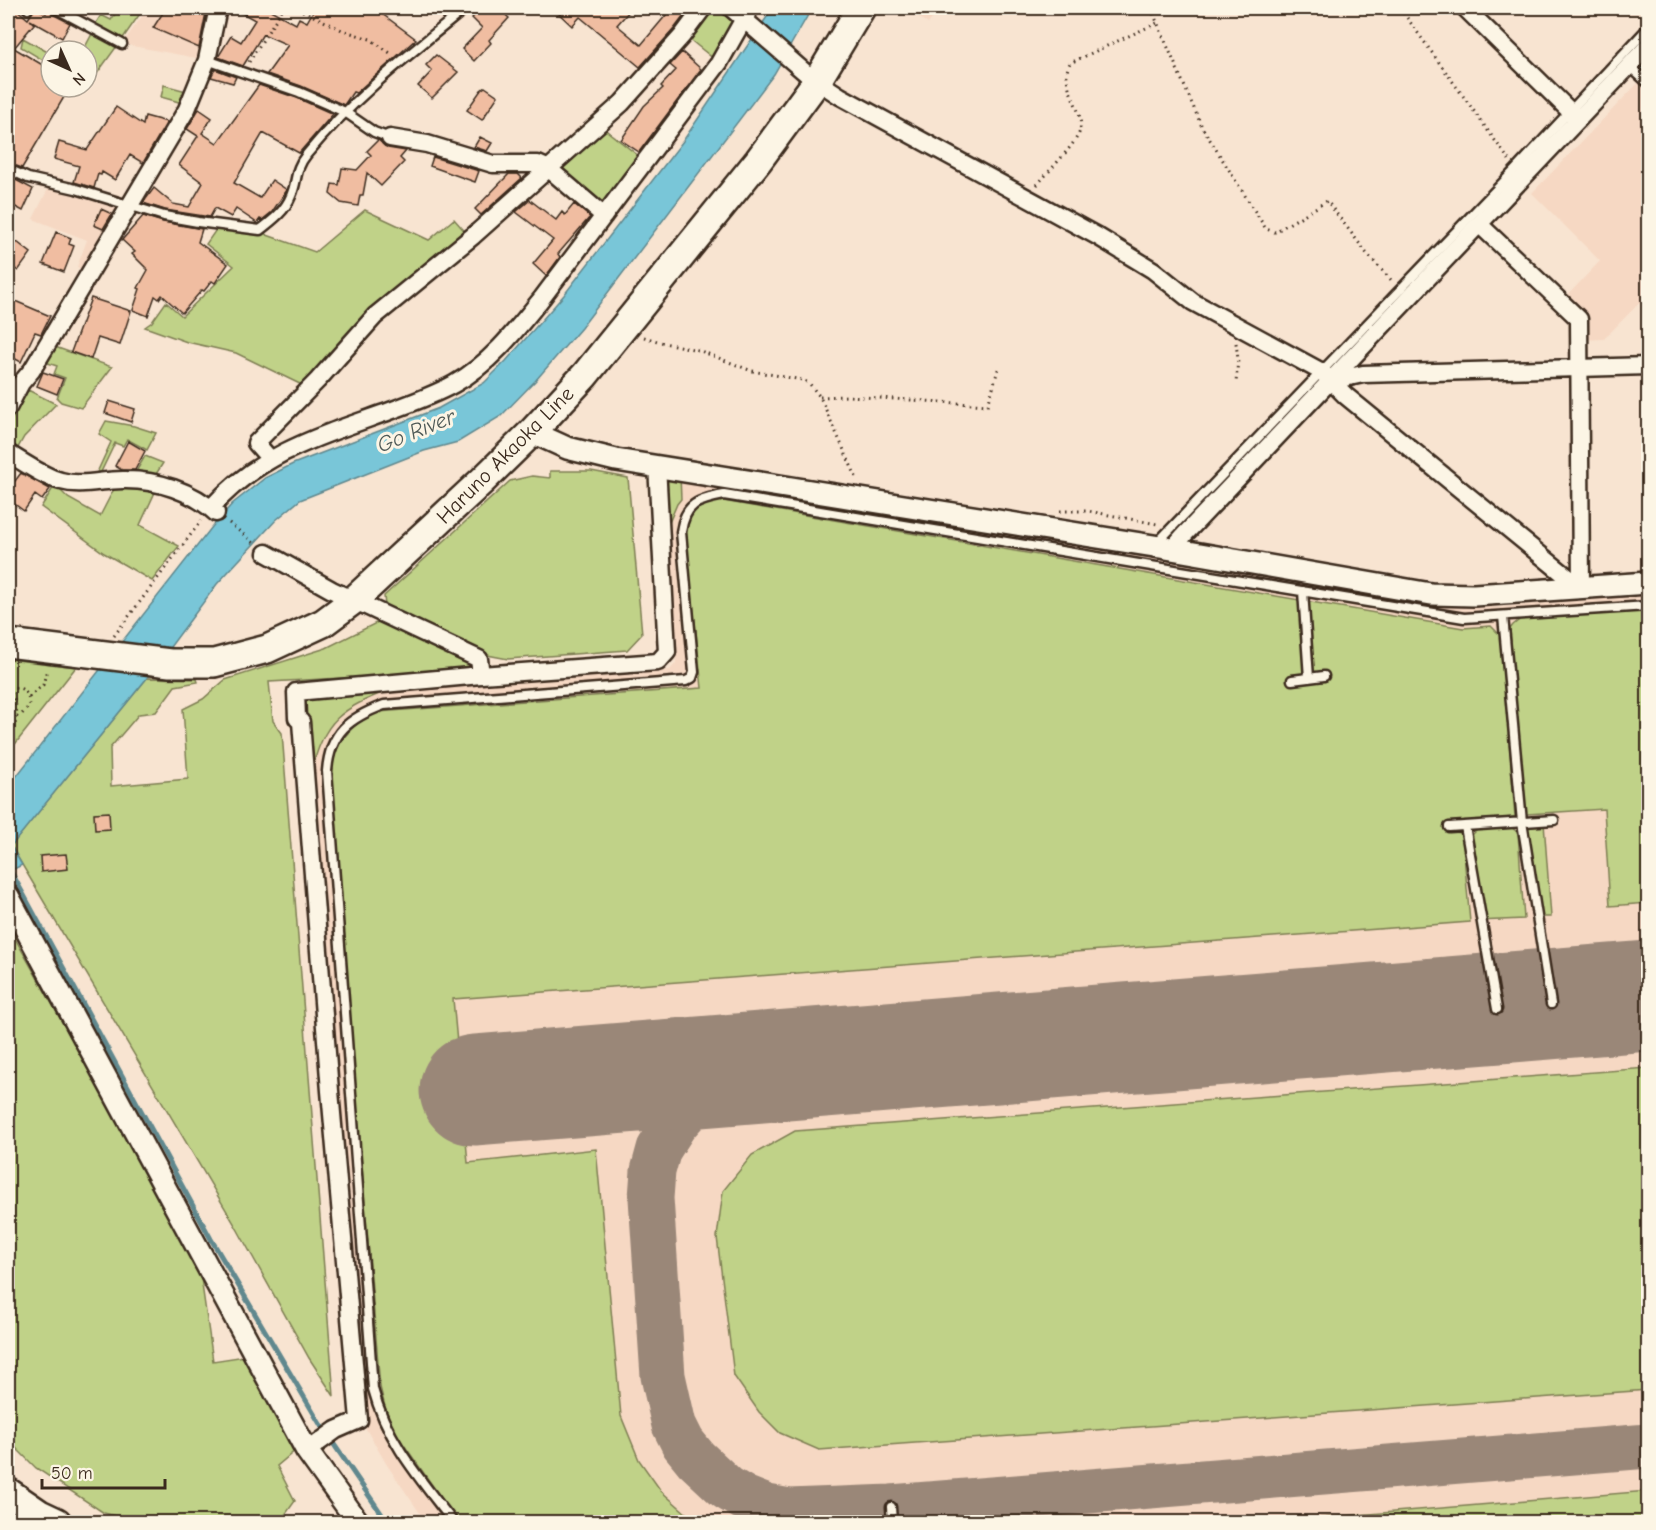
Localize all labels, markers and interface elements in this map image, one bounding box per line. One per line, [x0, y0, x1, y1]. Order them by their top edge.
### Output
north arrow [39, 39, 99, 99]
text: N [69, 69, 89, 89]
street label: Haruno Akaoka Line [432, 382, 578, 528]
water label: Go River [373, 403, 460, 458]
scale bar [42, 1452, 165, 1490]
text: 50 m [51, 1463, 93, 1484]

